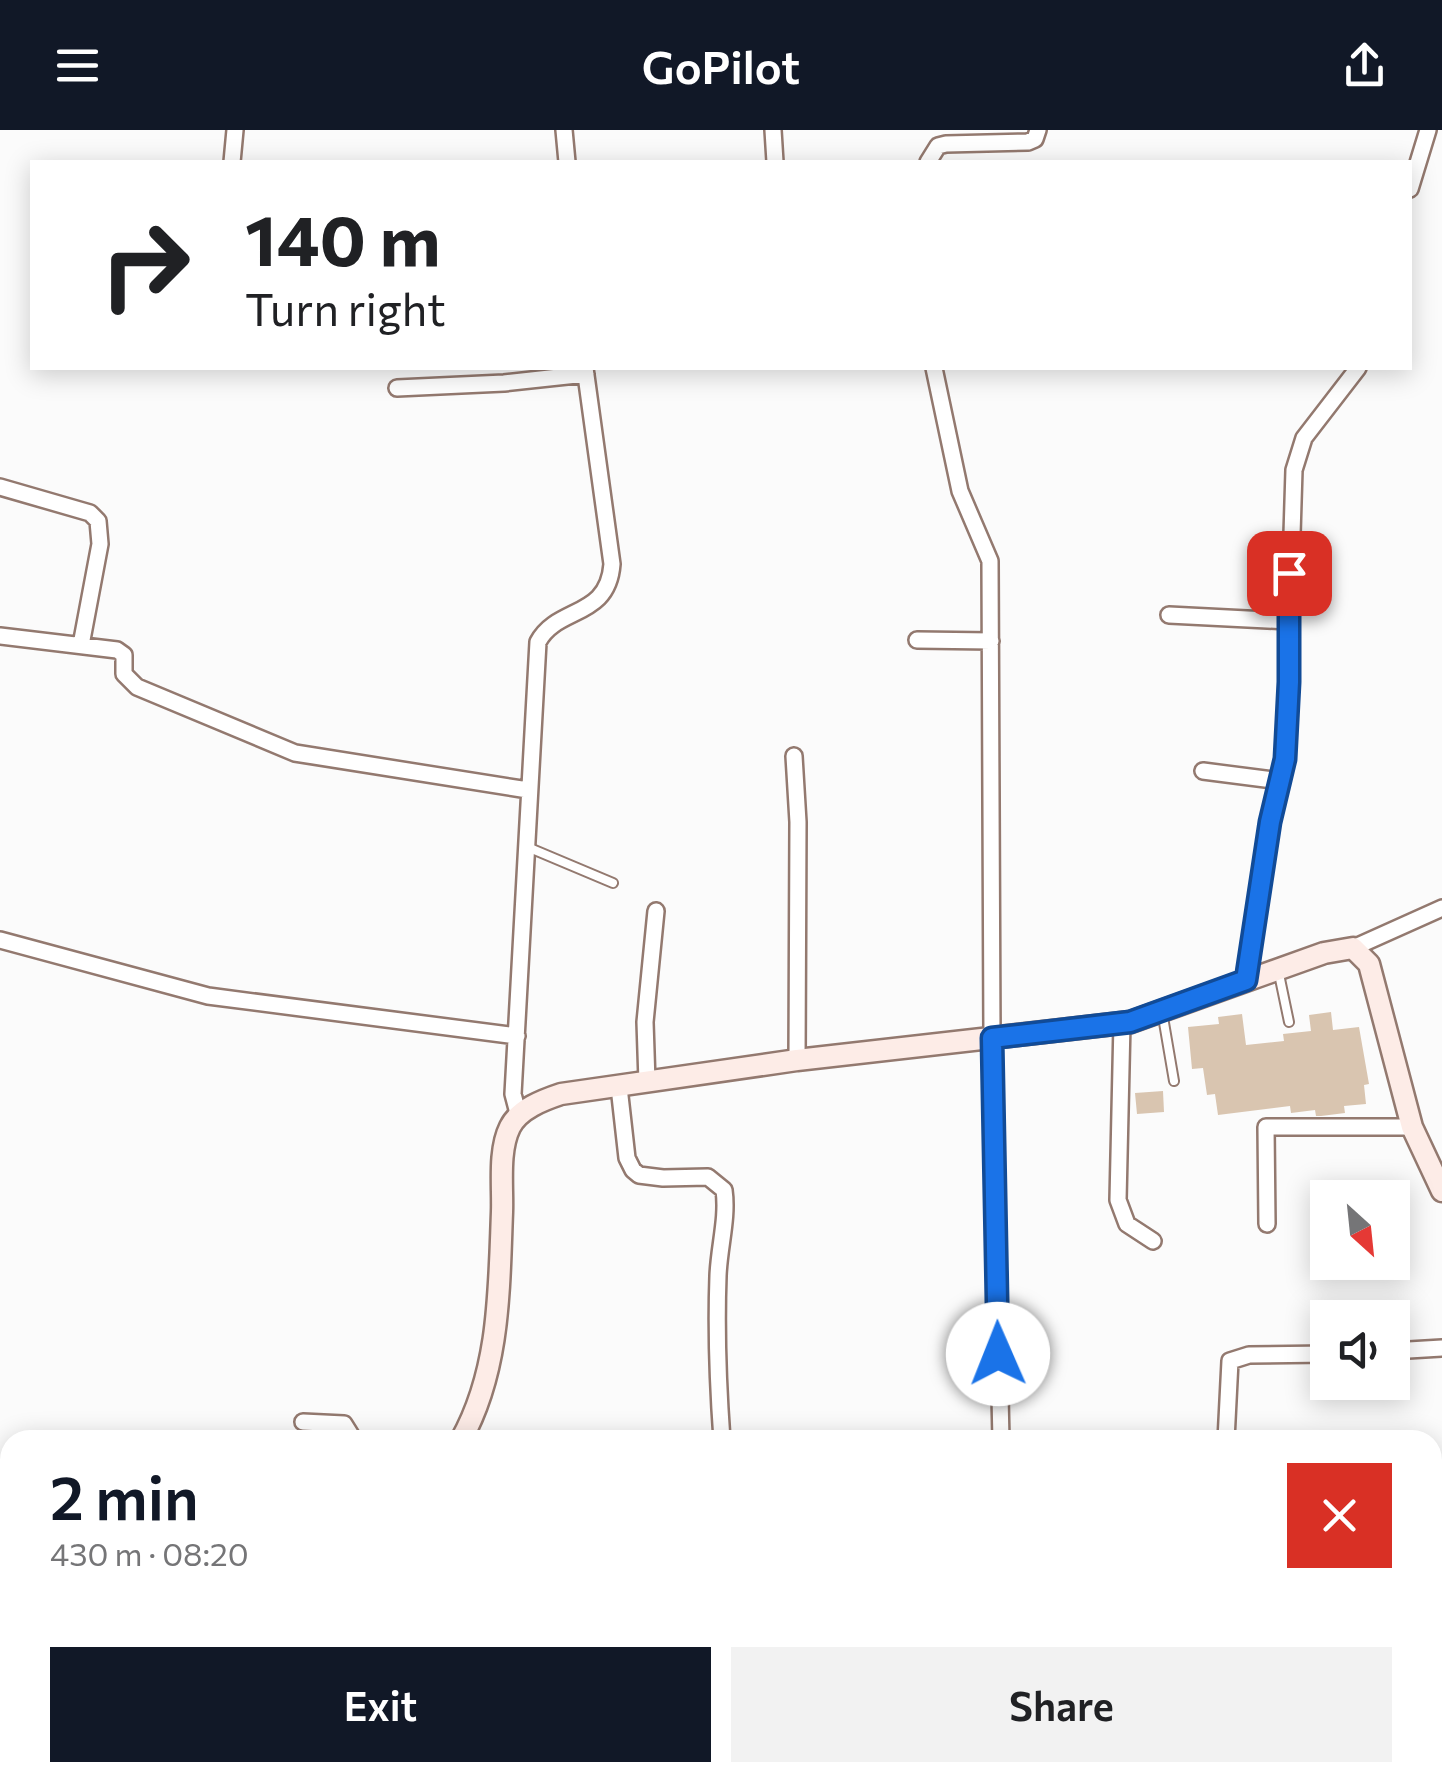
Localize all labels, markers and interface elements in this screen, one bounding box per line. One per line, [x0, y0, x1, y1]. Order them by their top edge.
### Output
icon: menu [50, 38, 105, 93]
text: GoPilot [642, 38, 800, 93]
icon: share [1337, 38, 1392, 93]
text: 140 m [245, 195, 441, 280]
icon: right [80, 200, 210, 330]
text: Turn right [245, 280, 446, 335]
pin [1247, 531, 1332, 616]
icon: arrive [1262, 546, 1317, 601]
north arrow [1310, 1180, 1410, 1280]
map controls [1310, 1180, 1410, 1400]
button: sound [1310, 1300, 1410, 1400]
position arrow [946, 1302, 1050, 1406]
text: 2 min [50, 1459, 199, 1532]
button: close [1287, 1463, 1392, 1568]
text: 430 m · 08:20 [50, 1533, 249, 1573]
button: Exit [50, 1647, 711, 1762]
button: Share [731, 1647, 1392, 1762]

